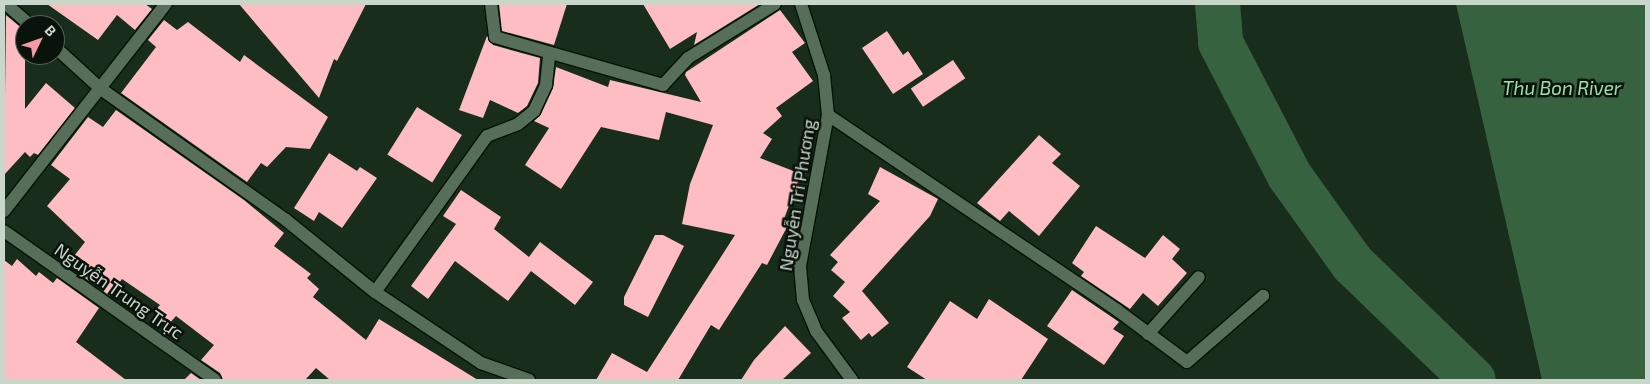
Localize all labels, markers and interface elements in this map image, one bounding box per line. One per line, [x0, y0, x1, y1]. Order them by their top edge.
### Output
north arrow [15, 15, 65, 65]
text: B [41, 21, 60, 39]
water label: Thu Bon River [1503, 77, 1621, 99]
street label: Nguyễn Tri Phương [774, 117, 820, 273]
street label: Nguyễn Trung Trực [50, 238, 188, 344]

